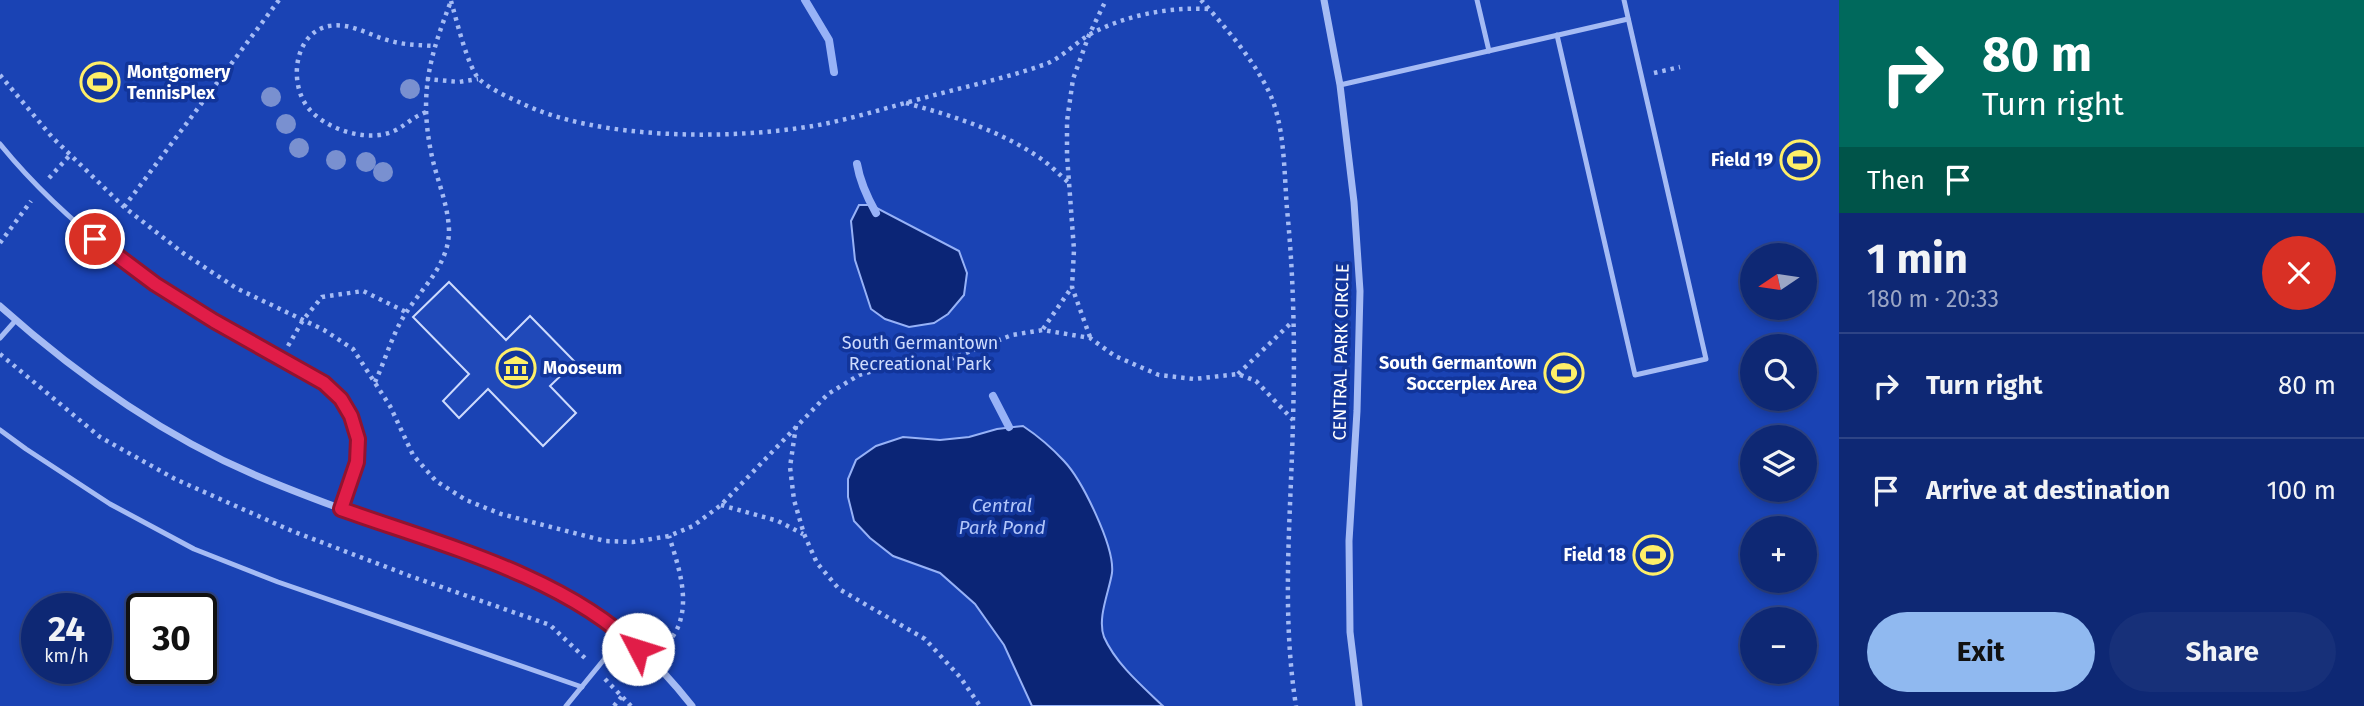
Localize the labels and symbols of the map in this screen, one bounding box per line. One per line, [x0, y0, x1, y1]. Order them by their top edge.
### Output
sports icon: Montgomery TennisPlex [79, 61, 121, 103]
place label: Montgomery TennisPlex [127, 61, 231, 104]
sports icon: Field 19 [1779, 139, 1821, 181]
place label: Field 19 [1711, 149, 1773, 171]
pin [65, 209, 125, 269]
north arrow [1740, 243, 1816, 320]
street label: CENTRAL PARK CIRCLE [1328, 263, 1354, 441]
park label: South Germantown Recreational Park [842, 332, 998, 375]
museum icon: Mooseum [495, 347, 537, 389]
place label: South Germantown Soccerplex Area [1379, 352, 1537, 395]
sports icon: South Germantown Soccerplex Area [1543, 352, 1585, 394]
place label: Mooseum [543, 357, 622, 379]
water label: Central Park Pond [958, 494, 1046, 539]
sports icon: Field 18 [1632, 534, 1674, 576]
place label: Field 18 [1564, 544, 1626, 566]
speed limit sign: 30 [126, 593, 217, 684]
position arrow [601, 612, 675, 686]

